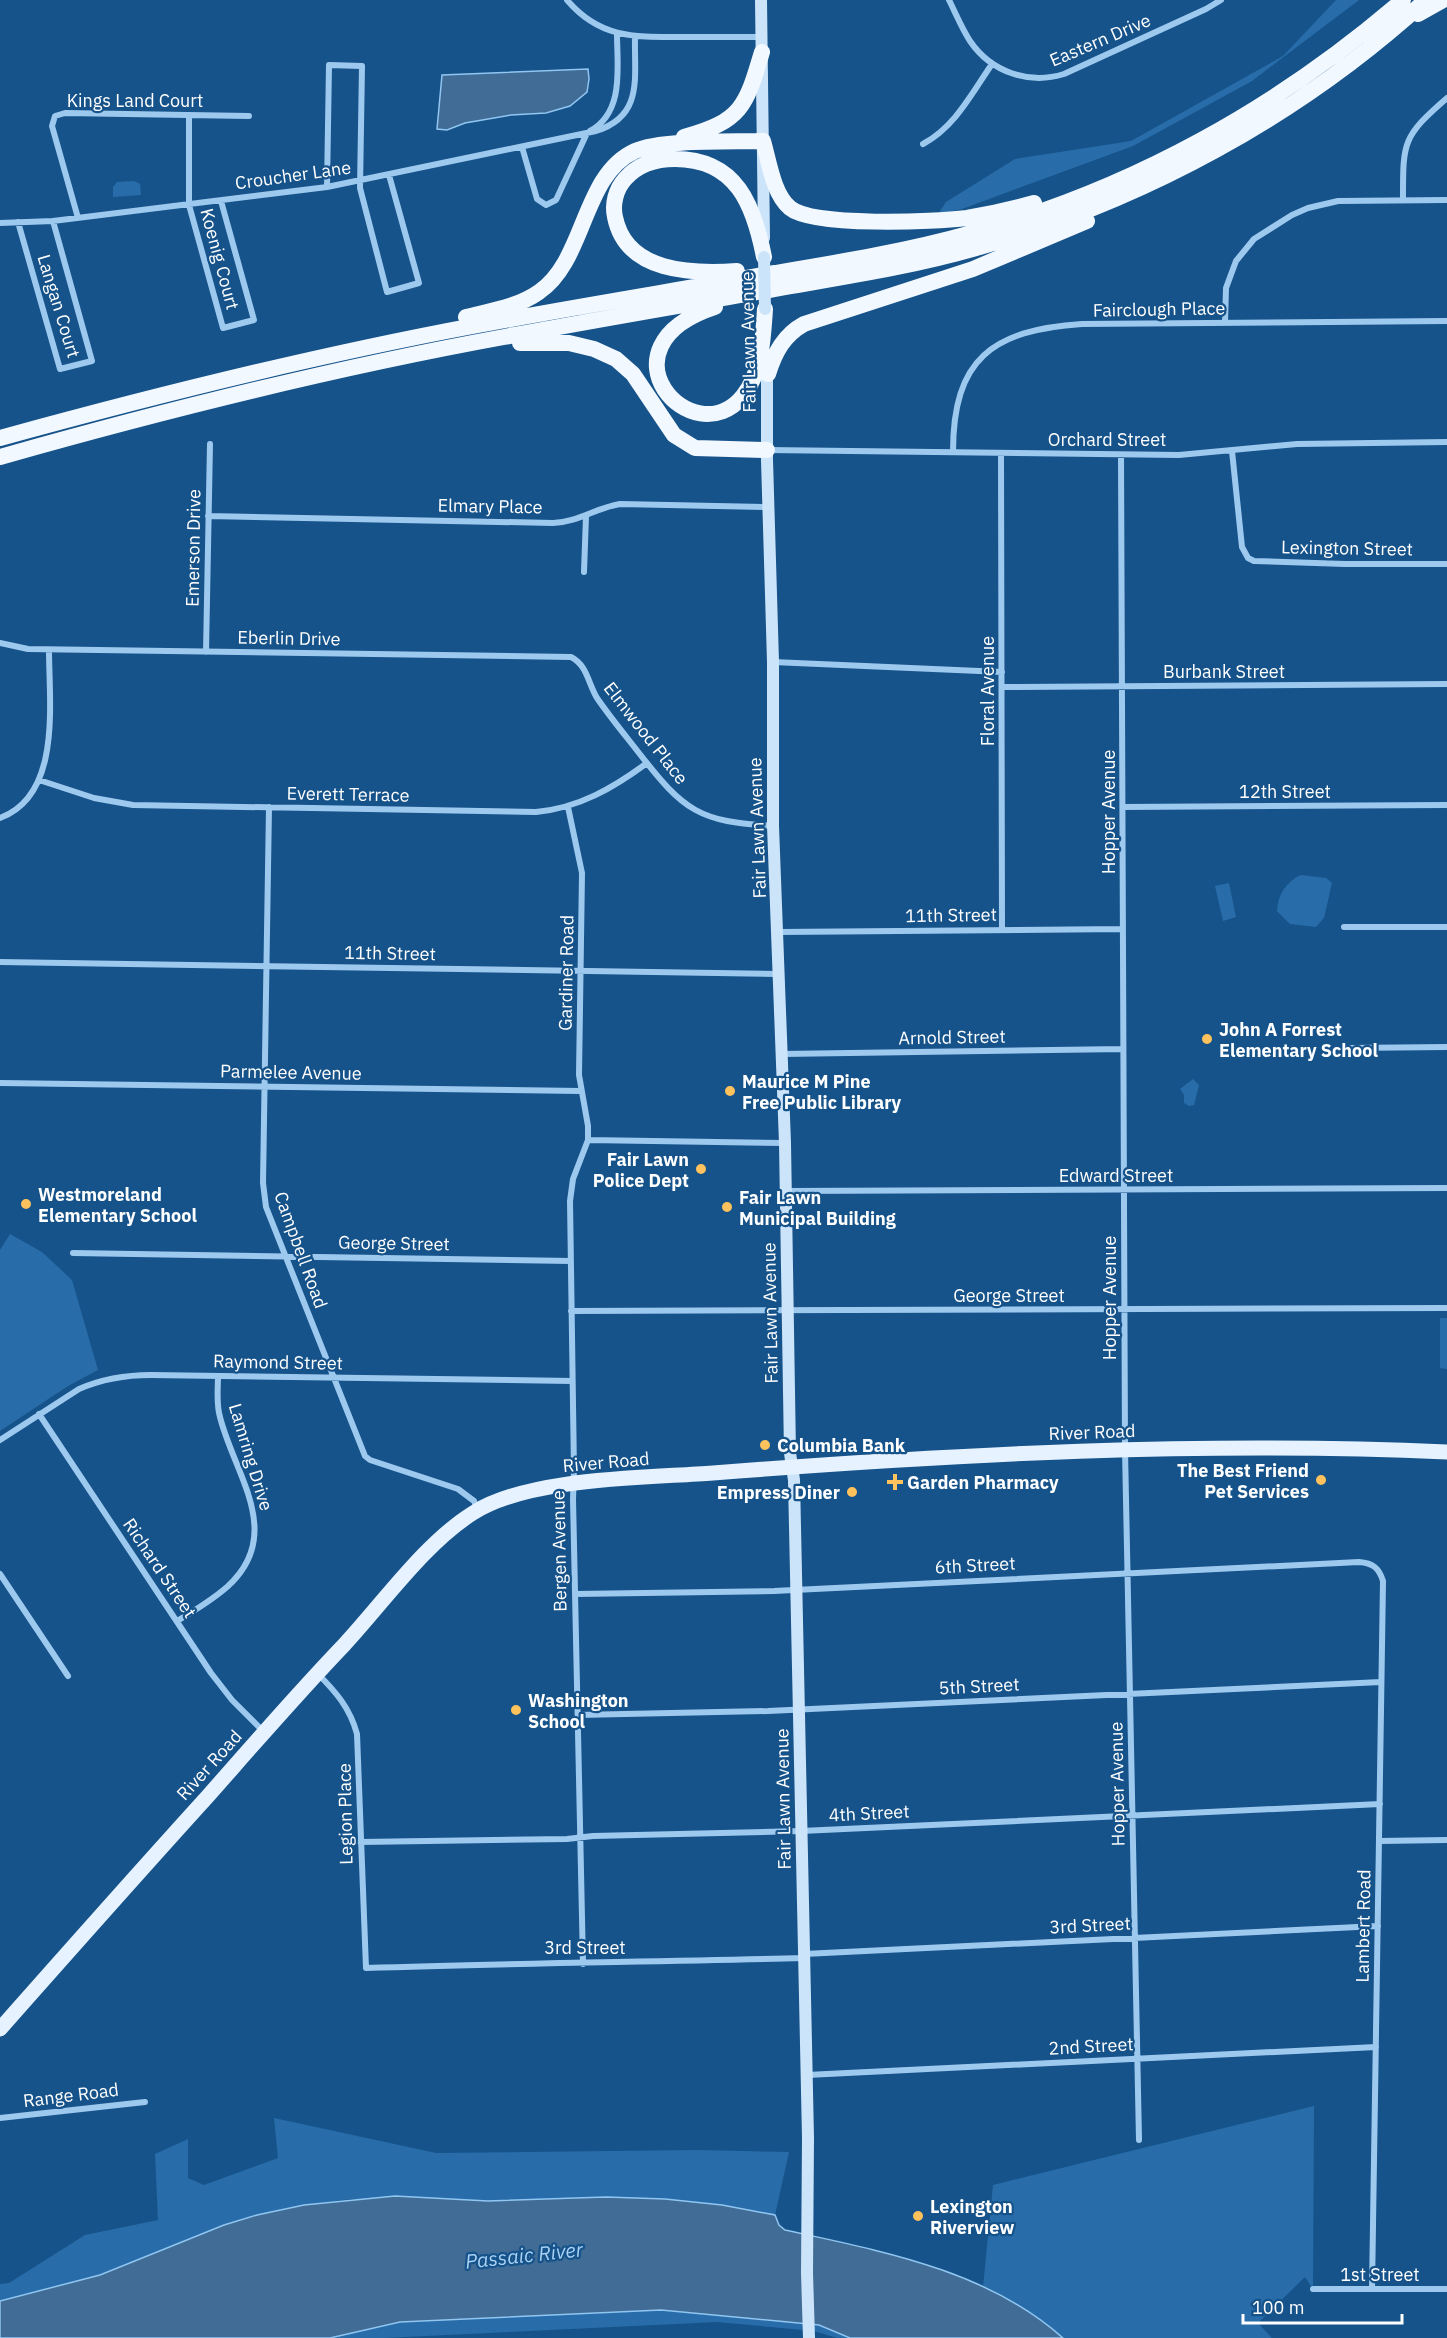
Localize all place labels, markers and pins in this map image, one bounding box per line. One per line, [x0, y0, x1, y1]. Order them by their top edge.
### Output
place label: John A Forrest Elementary School [1219, 1018, 1378, 1062]
marker: John A Forrest Elementary School [1200, 1032, 1214, 1046]
place label: Maurice M Pine Free Public Library [742, 1070, 902, 1114]
marker: Maurice M Pine Free Public Library [723, 1084, 737, 1098]
place label: Fair Lawn Police Dept [593, 1148, 689, 1192]
marker: Fair Lawn Police Dept [694, 1162, 708, 1176]
place label: Westmoreland Elementary School [38, 1183, 197, 1227]
place label: Fair Lawn Municipal Building [739, 1186, 896, 1230]
marker: Westmoreland Elementary School [19, 1197, 33, 1211]
marker: Fair Lawn Municipal Building [720, 1200, 734, 1214]
place label: Columbia Bank [777, 1434, 906, 1457]
marker: Columbia Bank [758, 1438, 772, 1452]
place label: The Best Friend Pet Services [1177, 1459, 1309, 1503]
place label: Garden Pharmacy [907, 1471, 1059, 1494]
marker: The Best Friend Pet Services [1314, 1473, 1328, 1487]
marker: Garden Pharmacy [888, 1475, 902, 1489]
place label: Empress Diner [717, 1481, 840, 1504]
marker: Empress Diner [845, 1485, 859, 1499]
place label: Washington School [528, 1689, 629, 1733]
marker: Washington School [509, 1703, 523, 1717]
place label: Lexington Riverview [930, 2195, 1014, 2239]
marker: Lexington Riverview [911, 2209, 925, 2223]

